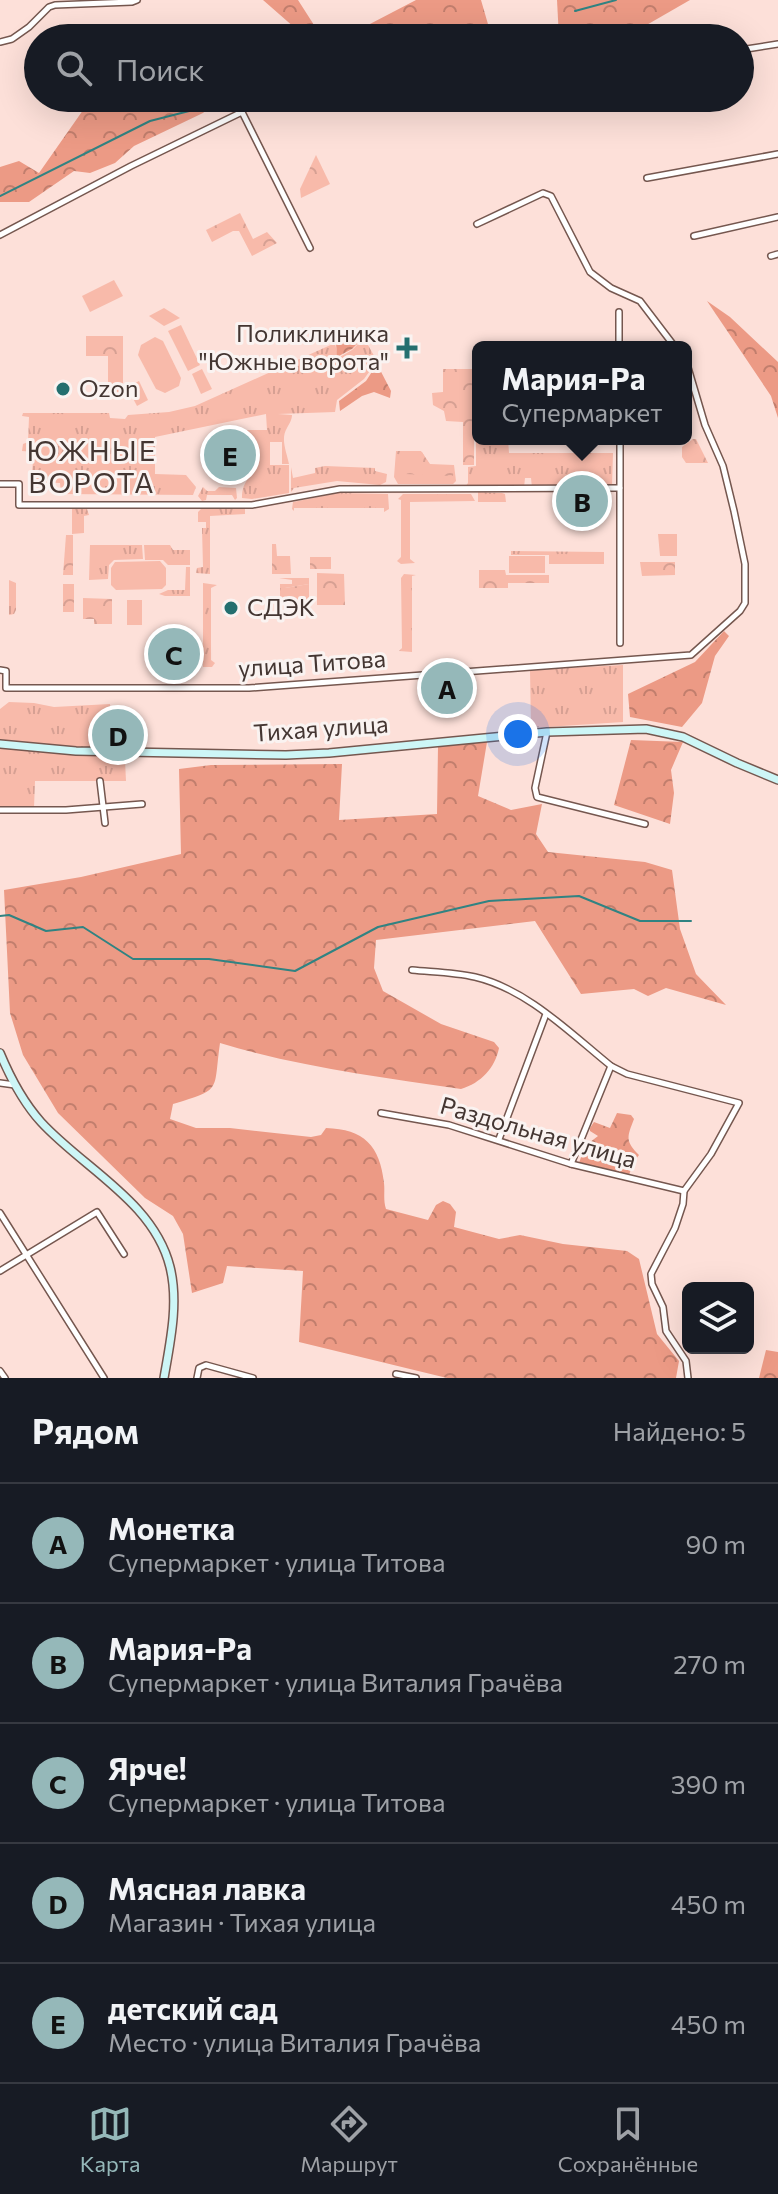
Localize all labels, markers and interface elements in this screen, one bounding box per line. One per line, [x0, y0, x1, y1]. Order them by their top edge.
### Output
search box [24, 24, 754, 112]
icon: search [52, 46, 96, 90]
text: Поиск [116, 50, 204, 87]
place label: Поликлиника "Южные ворота" [199, 318, 389, 375]
marker: Поликлиника "Южные ворота" [396, 337, 418, 359]
popup [472, 341, 692, 445]
text: Мария-Ра [502, 359, 645, 396]
place label: Ozon [79, 373, 139, 402]
marker: Ozon [54, 380, 72, 398]
text: Супермаркет [502, 396, 662, 427]
pin: E [204, 425, 256, 485]
district label: ЮЖНЫЕ ВОРОТА [27, 433, 157, 499]
pin: B [556, 471, 608, 531]
place label: СДЭК [247, 592, 315, 621]
marker: СДЭК [222, 599, 240, 617]
pin: C [148, 624, 200, 684]
street label: улица Титова [237, 643, 387, 682]
pin: A [421, 658, 473, 718]
pin: D [92, 705, 144, 765]
street label: Тихая улица [252, 708, 389, 747]
your location [498, 714, 538, 754]
street label: Раздольная улица [437, 1090, 640, 1173]
map controls [682, 1282, 754, 1354]
button: layers [682, 1282, 754, 1354]
text: Рядом [32, 1409, 139, 1451]
text: Найдено: 5 [613, 1415, 746, 1446]
text: Монетка [108, 1509, 235, 1546]
text: A [49, 1528, 67, 1559]
text: 90 m [686, 1528, 746, 1559]
text: Супермаркет · улица Титова [108, 1546, 445, 1577]
text: Мария-Ра [108, 1629, 252, 1666]
text: B [49, 1648, 67, 1679]
text: 270 m [673, 1648, 746, 1679]
text: Супермаркет · улица Виталия Грачёва [108, 1666, 563, 1697]
text: Ярче! [108, 1749, 187, 1786]
text: C [49, 1768, 67, 1799]
text: 390 m [671, 1768, 746, 1799]
text: Супермаркет · улица Титова [108, 1786, 445, 1817]
text: Мясная лавка [108, 1869, 306, 1906]
text: D [48, 1888, 68, 1919]
text: 450 m [671, 1888, 746, 1919]
text: Магазин · Тихая улица [108, 1906, 376, 1937]
text: детский сад [108, 1989, 278, 2026]
text: E [50, 2008, 66, 2039]
text: 450 m [671, 2008, 746, 2039]
text: Место · улица Виталия Грачёва [108, 2026, 481, 2057]
tab: Карта [80, 2102, 141, 2177]
tab: Маршрут [300, 2102, 398, 2177]
tab: Сохранённые [558, 2102, 698, 2177]

